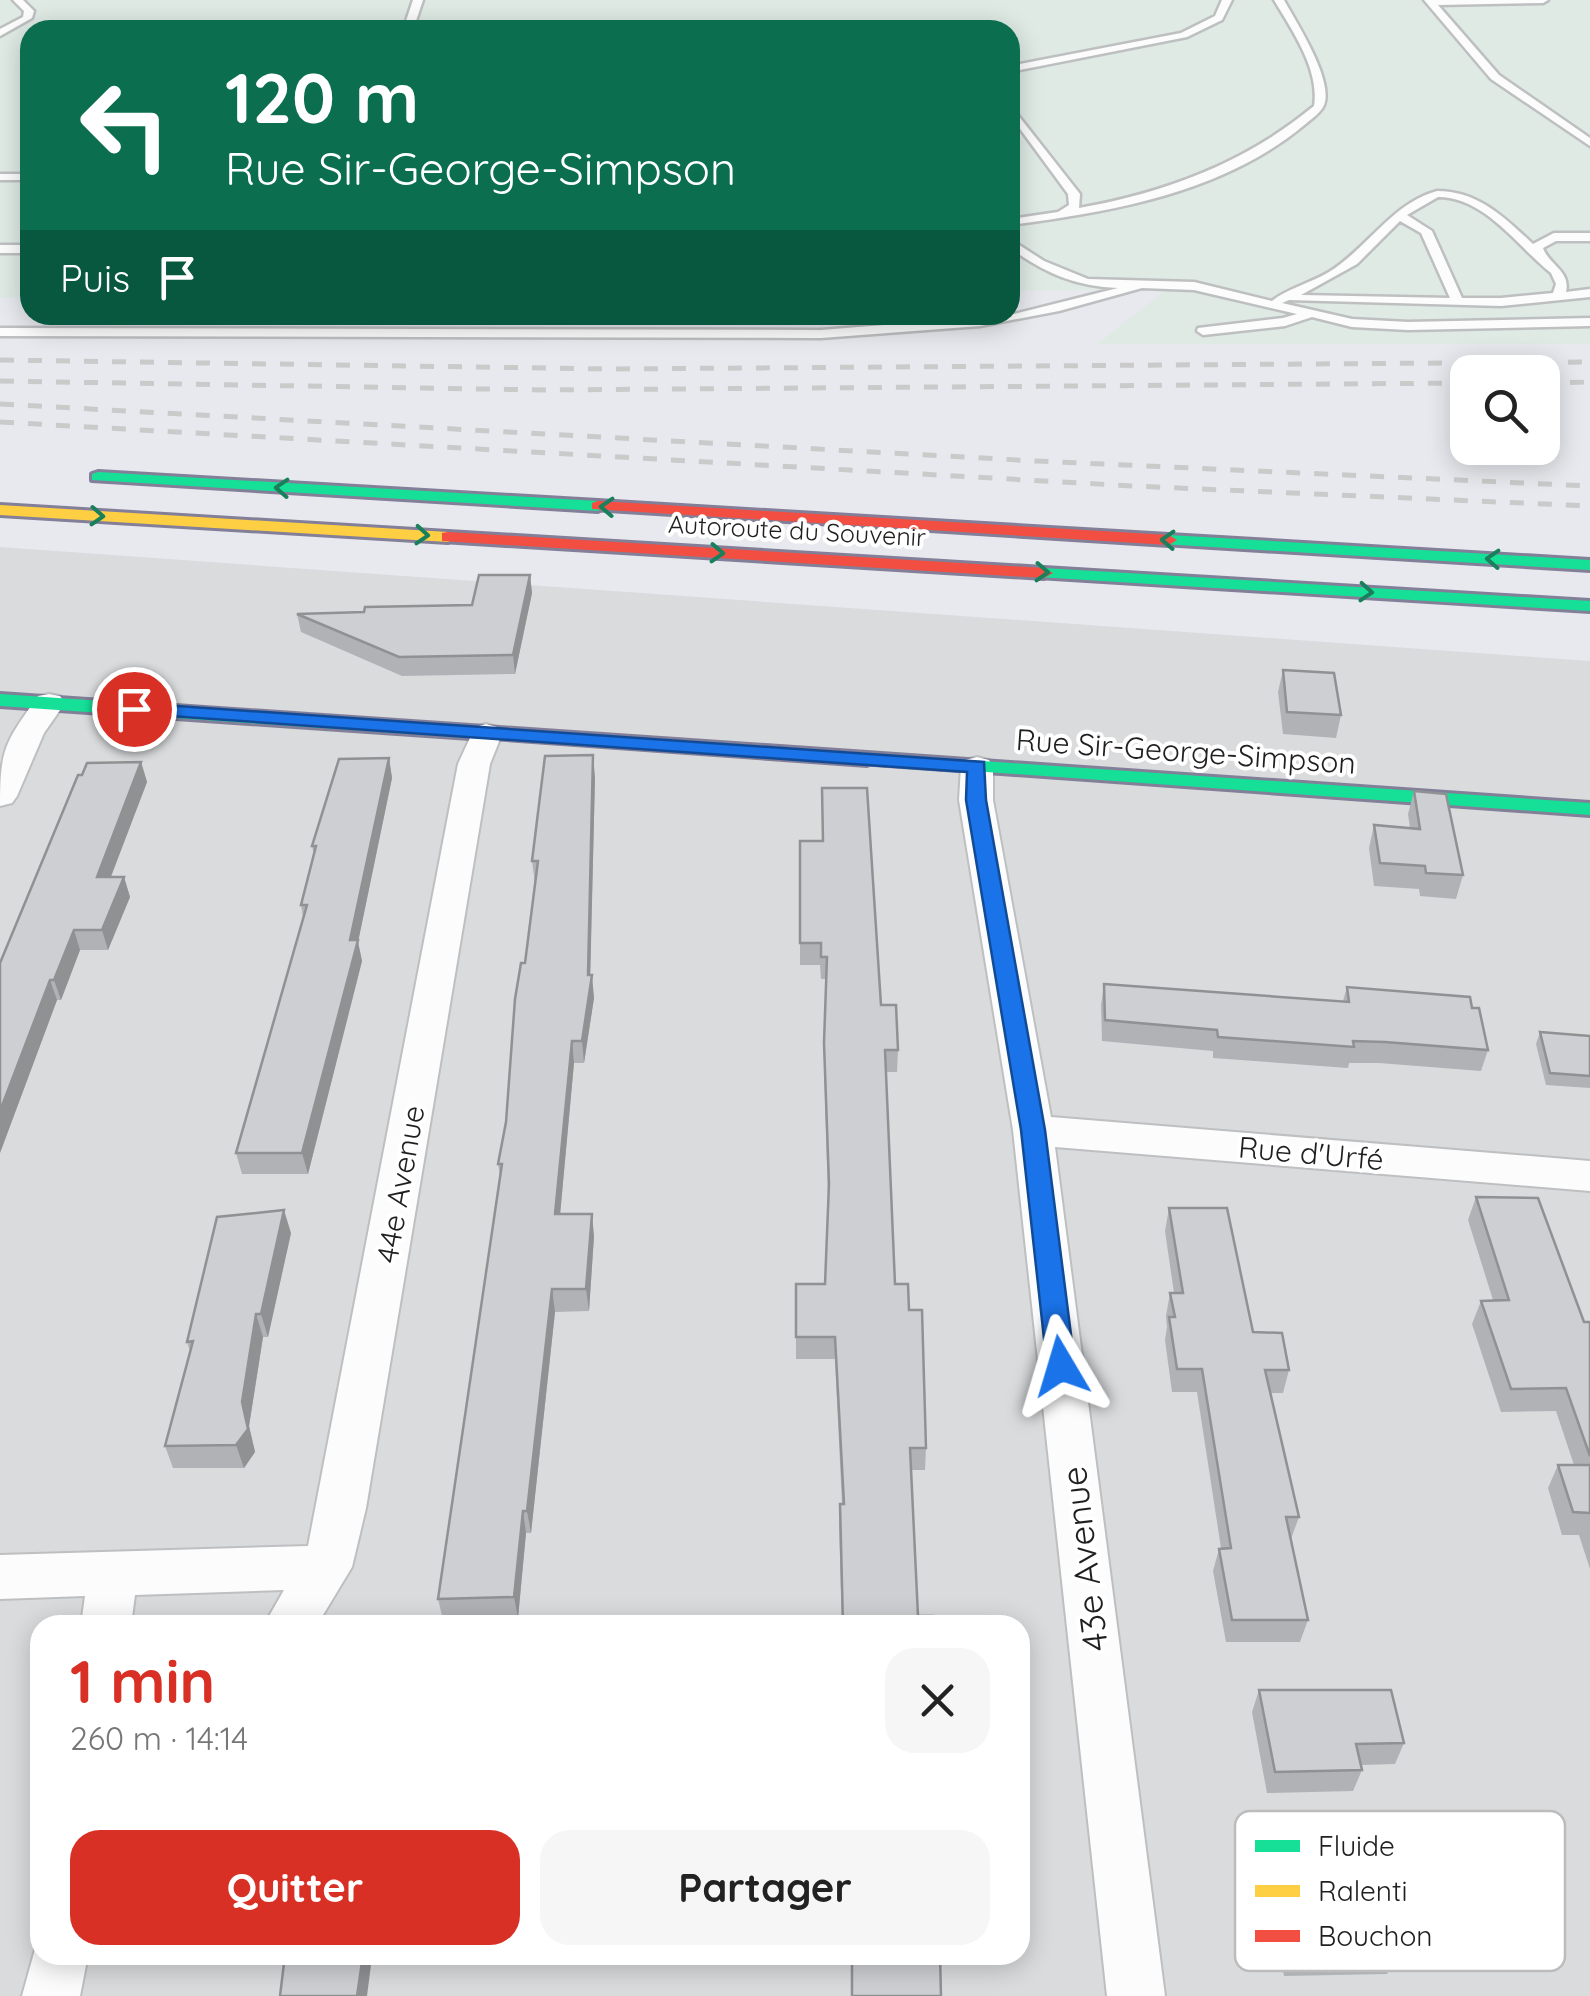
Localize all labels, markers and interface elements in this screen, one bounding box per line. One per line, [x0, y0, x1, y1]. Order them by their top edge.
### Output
text: 120 m [225, 53, 419, 141]
icon: left [60, 60, 190, 190]
text: Rue Sir-George-Simpson [225, 140, 736, 196]
icon: arrive [150, 250, 205, 305]
text: Puis [60, 254, 130, 302]
map controls [1450, 355, 1560, 465]
button: search [1450, 355, 1560, 465]
one-way arrow [274, 478, 290, 499]
one-way arrow [598, 497, 614, 518]
one-way arrow [90, 505, 106, 526]
street label: Autoroute du Souvenir [667, 508, 927, 552]
one-way arrow [414, 524, 430, 545]
one-way arrow [1160, 530, 1176, 551]
one-way arrow [710, 542, 726, 563]
one-way arrow [1484, 549, 1500, 570]
one-way arrow [1034, 561, 1050, 582]
one-way arrow [1359, 581, 1375, 602]
pin [92, 667, 177, 752]
icon: arrive [107, 682, 162, 737]
street label: Rue Sir-George-Simpson [1015, 720, 1357, 782]
street label: 44e Avenue [367, 1102, 433, 1266]
street label: Rue d'Urfé [1237, 1128, 1385, 1178]
position arrow [1009, 1314, 1113, 1418]
street label: 43e Avenue [1051, 1464, 1117, 1654]
text: 1 min [70, 1643, 215, 1718]
button: close [885, 1648, 990, 1753]
text: 260 m · 14:14 [70, 1718, 248, 1758]
legend [1235, 1811, 1565, 1971]
text: Fluide [1318, 1828, 1395, 1863]
button: Quitter [70, 1830, 520, 1945]
button: Partager [540, 1830, 990, 1945]
text: Ralenti [1318, 1873, 1408, 1908]
text: Bouchon [1318, 1918, 1433, 1953]

